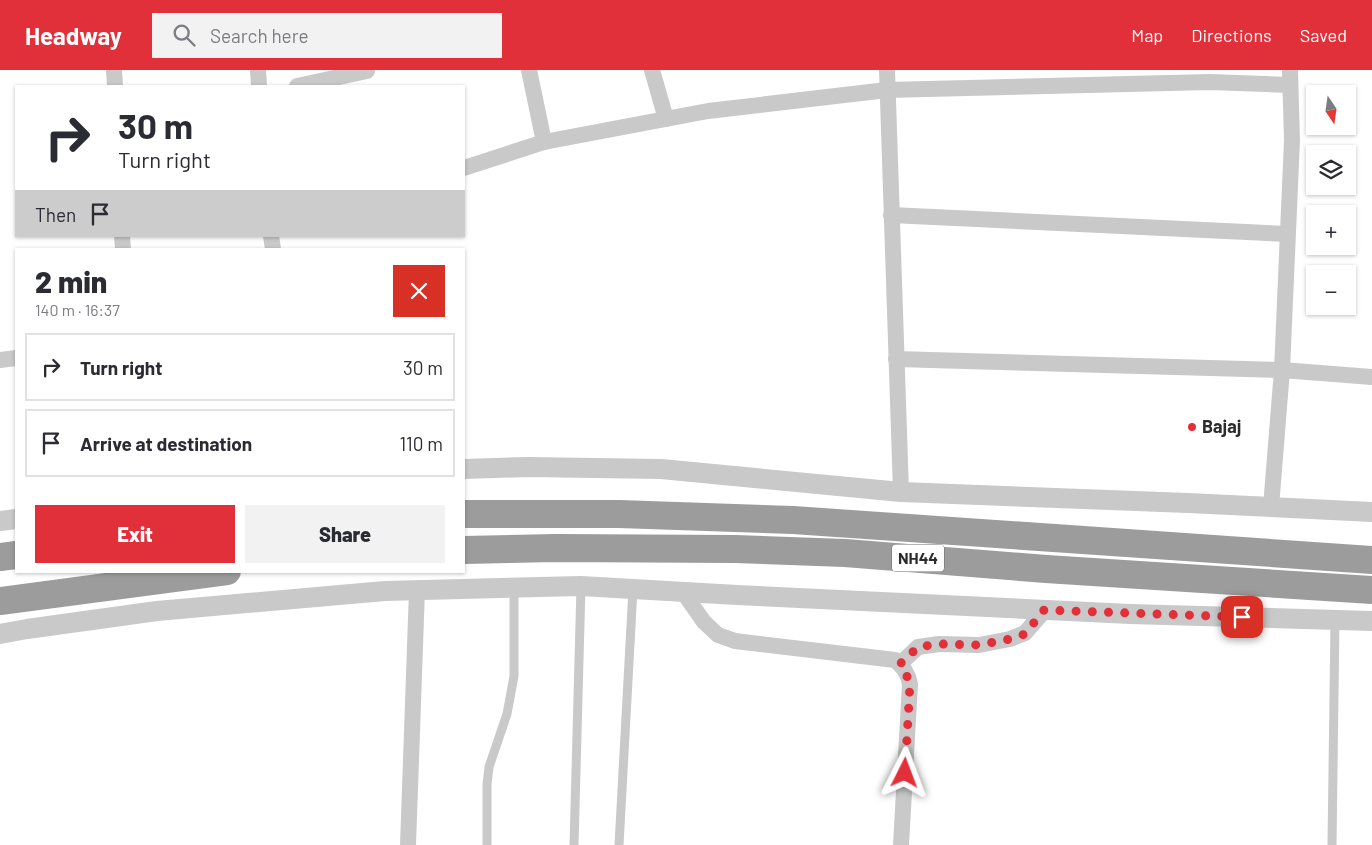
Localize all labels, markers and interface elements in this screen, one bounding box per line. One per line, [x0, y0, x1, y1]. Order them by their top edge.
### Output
search box [152, 13, 502, 58]
text: Headway [25, 21, 122, 50]
icon: search [170, 21, 198, 49]
text: Search here [210, 24, 309, 47]
text: Map [1131, 24, 1163, 46]
text: Directions [1191, 24, 1272, 46]
text: Saved [1300, 24, 1347, 46]
north arrow [1306, 85, 1356, 135]
map controls [1306, 85, 1356, 315]
text: 30 m [118, 104, 193, 146]
icon: right [35, 105, 100, 170]
button: layers [1306, 145, 1356, 195]
text: Turn right [118, 146, 211, 172]
icon: arrive [86, 200, 114, 228]
text: Then [35, 203, 76, 226]
button: + [1306, 205, 1356, 255]
text: 2 min [35, 263, 107, 299]
button: close [393, 265, 445, 317]
button: − [1306, 265, 1356, 315]
text: 140 m · 16:37 [35, 300, 120, 319]
icon: right [37, 353, 65, 381]
text: Turn right [80, 356, 162, 379]
text: 30 m [403, 356, 443, 379]
place label: Bajaj [1202, 415, 1241, 437]
marker: Bajaj [1186, 421, 1198, 433]
icon: arrive [37, 429, 65, 457]
text: Arrive at destination [80, 432, 252, 455]
text: 110 m [399, 432, 443, 455]
button: Exit [35, 505, 235, 563]
button: Share [245, 505, 445, 563]
road number: NH44 [892, 544, 944, 572]
pin [1221, 596, 1263, 638]
icon: arrive [1228, 603, 1256, 631]
position arrow [878, 746, 930, 798]

